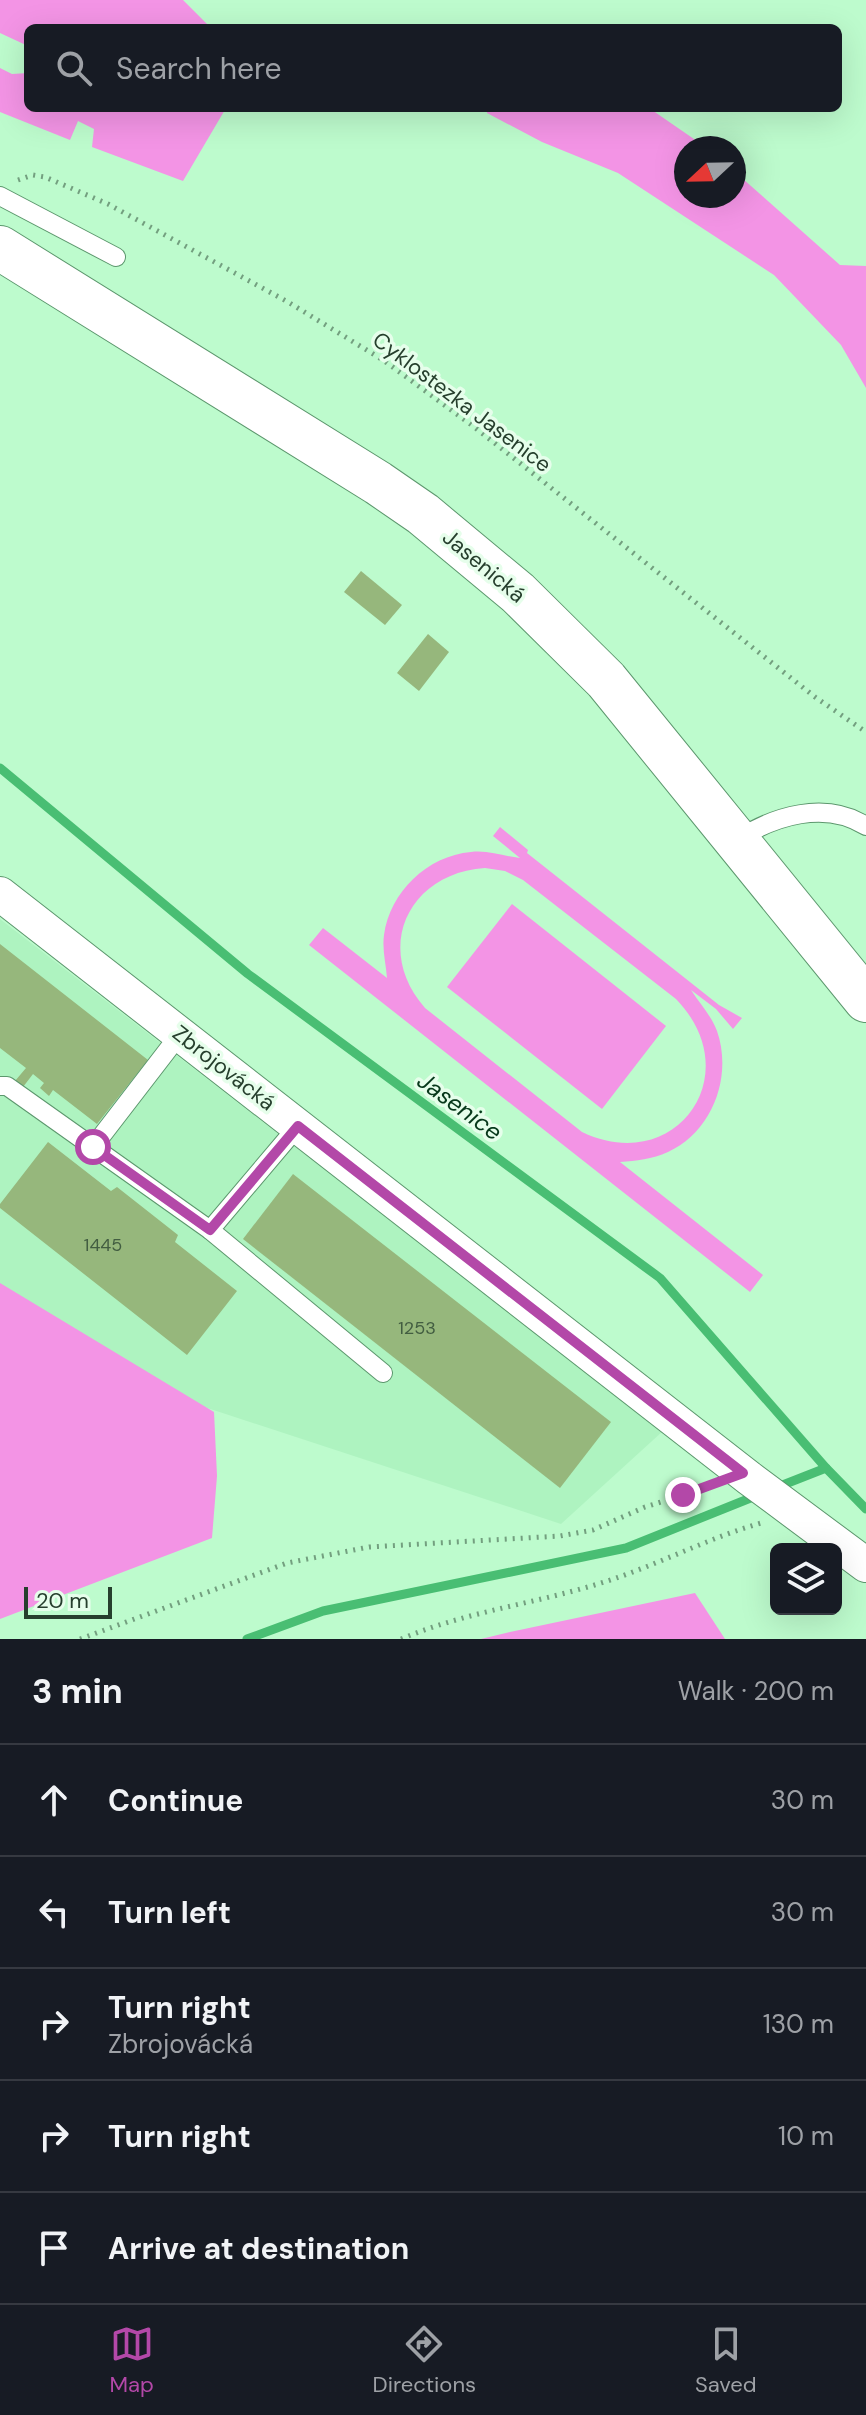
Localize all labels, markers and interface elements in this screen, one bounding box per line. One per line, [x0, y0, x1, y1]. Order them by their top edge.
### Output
search box [24, 24, 842, 112]
icon: search [52, 46, 96, 90]
text: Search here [116, 49, 282, 88]
north arrow [674, 136, 746, 208]
street label: Cyklostezka Jasenice [367, 325, 557, 479]
street label: Jasenická [436, 523, 532, 609]
street label: Zbrojovácká [167, 1019, 281, 1117]
water label: Jasenice [412, 1065, 508, 1147]
route start [75, 1129, 111, 1165]
house number: 1445 [84, 1233, 122, 1257]
house number: 1253 [398, 1316, 436, 1340]
route end [665, 1477, 701, 1513]
map controls [770, 1543, 842, 1615]
button: layers [770, 1543, 842, 1615]
scale bar [24, 1583, 112, 1619]
text: 20 m [36, 1586, 89, 1615]
text: 3 min [32, 1669, 123, 1714]
text: Walk · 200 m [678, 1674, 834, 1708]
icon: ahead [32, 1778, 76, 1822]
text: Continue [108, 1781, 243, 1820]
text: 30 m [771, 1783, 834, 1817]
icon: left [32, 1890, 76, 1934]
text: Turn left [108, 1893, 231, 1932]
text: 30 m [771, 1895, 834, 1929]
text: Turn right [108, 1988, 251, 2027]
icon: right [32, 2002, 76, 2046]
text: 130 m [763, 2007, 834, 2041]
text: Zbrojovácká [108, 2027, 253, 2061]
icon: right [32, 2114, 76, 2158]
text: Turn right [108, 2117, 251, 2156]
text: 10 m [778, 2119, 834, 2153]
icon: arrive [32, 2226, 76, 2270]
text: Arrive at destination [108, 2229, 409, 2268]
tab: Map [109, 2322, 154, 2399]
tab: Directions [373, 2322, 476, 2399]
tab: Saved [695, 2322, 757, 2399]

